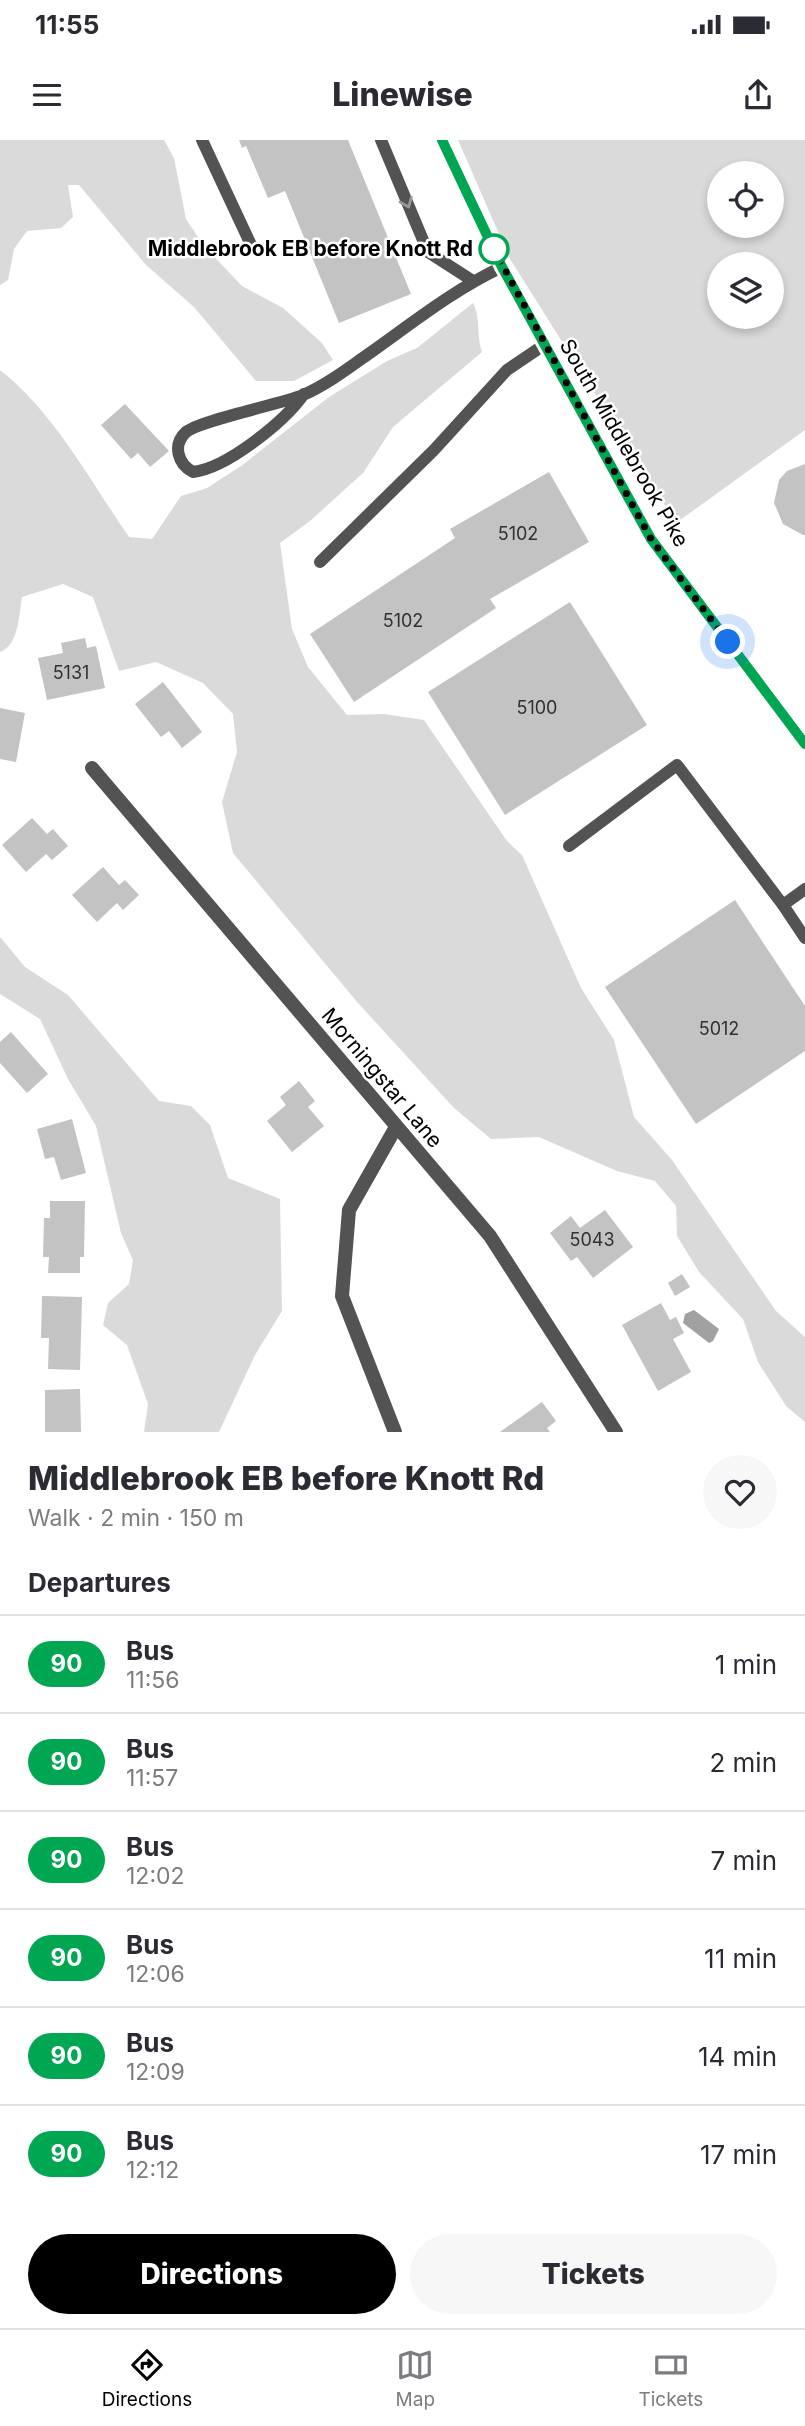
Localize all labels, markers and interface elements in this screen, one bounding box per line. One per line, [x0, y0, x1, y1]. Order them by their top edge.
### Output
text: 11:55 [35, 9, 99, 40]
text: Linewise [332, 75, 473, 114]
icon: menu [28, 76, 66, 114]
icon: share [739, 76, 777, 114]
map controls [707, 161, 784, 329]
button: locate [707, 161, 784, 238]
one-way arrow [399, 196, 413, 208]
marker: Middlebrook EB before Knott Rd [479, 234, 509, 264]
place label: Middlebrook EB before Knott Rd [148, 236, 473, 261]
button: layers [707, 252, 784, 329]
street label: South Middlebrook Pike [555, 334, 694, 551]
house number: 5102 [498, 523, 538, 544]
house number: 5102 [383, 610, 423, 631]
your location [710, 624, 745, 659]
house number: 5131 [53, 662, 89, 683]
house number: 5100 [517, 697, 557, 718]
street label: Morningstar Lane [317, 1003, 448, 1153]
house number: 5012 [699, 1018, 739, 1039]
house number: 5043 [569, 1229, 615, 1250]
button: heart [703, 1455, 777, 1529]
text: Middlebrook EB before Knott Rd [28, 1458, 544, 1498]
text: Walk · 2 min · 150 m [28, 1504, 244, 1532]
text: Departures [28, 1567, 171, 1598]
text: Bus [126, 1635, 174, 1666]
text: 90 [51, 1649, 82, 1678]
text: 1 min [715, 1649, 777, 1680]
text: 11:56 [126, 1666, 180, 1694]
text: Bus [126, 1733, 174, 1764]
text: 90 [51, 1747, 82, 1776]
text: 2 min [709, 1747, 777, 1778]
text: 11:57 [126, 1764, 178, 1792]
text: Bus [126, 1831, 174, 1862]
text: 90 [51, 1845, 82, 1874]
text: 7 min [711, 1845, 777, 1876]
text: 12:02 [126, 1862, 185, 1890]
text: Bus [126, 1929, 174, 1960]
text: 90 [51, 1943, 82, 1972]
text: 11 min [704, 1943, 777, 1974]
text: 12:06 [126, 1960, 185, 1988]
text: Bus [126, 2027, 174, 2058]
text: 90 [51, 2041, 82, 2070]
text: 14 min [698, 2041, 777, 2072]
text: 12:09 [126, 2058, 185, 2086]
text: Bus [126, 2125, 174, 2156]
text: 90 [51, 2139, 82, 2168]
text: 17 min [700, 2139, 777, 2170]
text: 12:12 [126, 2156, 179, 2184]
button: Directions [28, 2234, 396, 2314]
button: Tickets [410, 2234, 777, 2314]
tab: Directions [102, 2346, 192, 2411]
tab: Map [396, 2346, 435, 2411]
tab: Tickets [638, 2346, 703, 2411]

